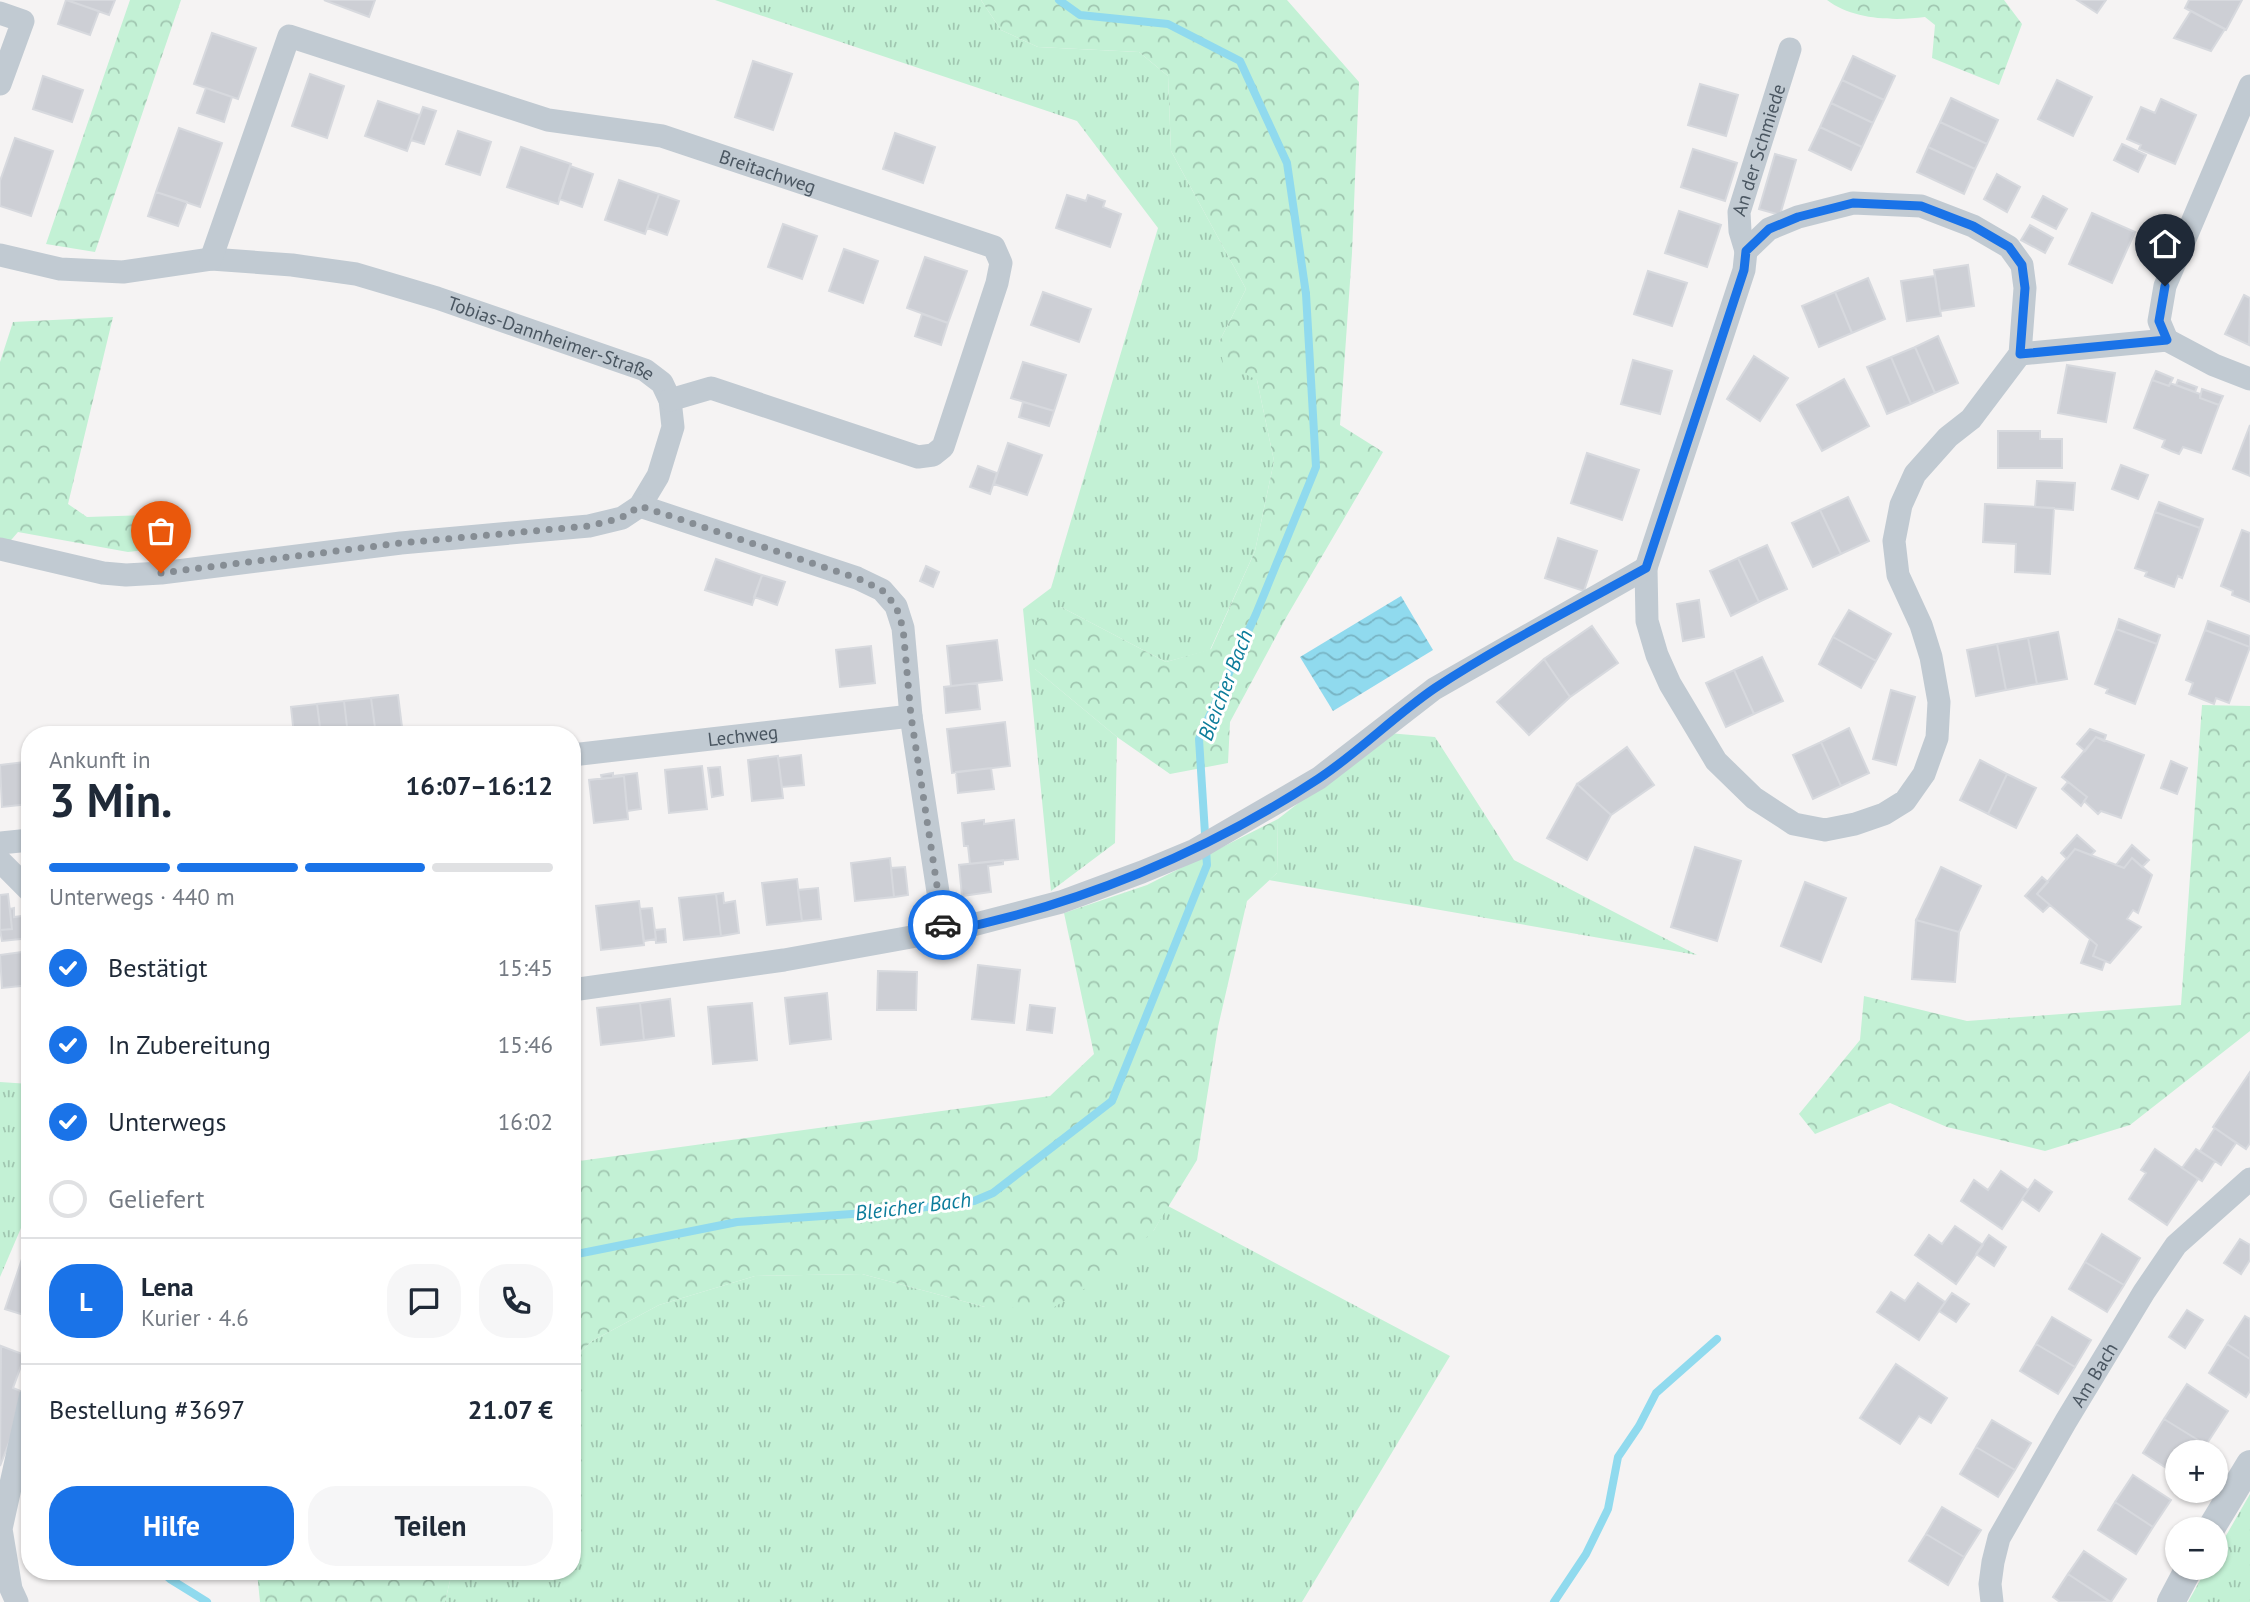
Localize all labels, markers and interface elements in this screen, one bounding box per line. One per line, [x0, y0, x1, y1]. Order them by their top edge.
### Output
street label: An der Schmiede [1726, 81, 1790, 219]
street label: Breitachweg [716, 144, 819, 199]
pin [2135, 214, 2195, 286]
icon: home [2146, 225, 2184, 263]
street label: Tobias-Dannheimer-Straße [445, 291, 660, 385]
pin [131, 501, 191, 573]
icon: bag [142, 512, 180, 550]
water label: Bleicher Bach [1192, 626, 1258, 744]
street label: Lechweg [706, 719, 779, 751]
text: Ankunft in [49, 745, 151, 774]
text: 16:07–16:12 [406, 769, 553, 802]
text: 3 Min. [49, 770, 172, 830]
text: Unterwegs · 440 m [49, 882, 235, 911]
courier [908, 890, 978, 960]
icon: car [924, 906, 962, 944]
icon: check [49, 949, 87, 987]
text: Bestätigt [108, 951, 208, 984]
text: 15:45 [498, 953, 553, 982]
icon: check [49, 1026, 87, 1064]
text: In Zubereitung [108, 1028, 271, 1061]
text: 15:46 [498, 1030, 553, 1059]
icon: check [49, 1103, 87, 1141]
text: Unterwegs [108, 1105, 226, 1138]
text: 16:02 [498, 1107, 553, 1136]
text: Geliefert [108, 1182, 205, 1215]
water label: Bleicher Bach [854, 1186, 972, 1226]
button: chat [387, 1264, 461, 1338]
button: phone [479, 1264, 553, 1338]
text: Lena [141, 1270, 194, 1303]
text: L [79, 1285, 93, 1318]
text: Kurier · 4.6 [141, 1303, 249, 1332]
street label: Am Bach [2065, 1338, 2123, 1411]
text: Bestellung #3697 [49, 1393, 245, 1426]
text: 21.07 € [468, 1393, 553, 1426]
map controls [2165, 1440, 2228, 1580]
button: + [2165, 1440, 2228, 1503]
button: Hilfe [49, 1486, 294, 1566]
button: Teilen [308, 1486, 553, 1566]
button: − [2165, 1517, 2228, 1580]

